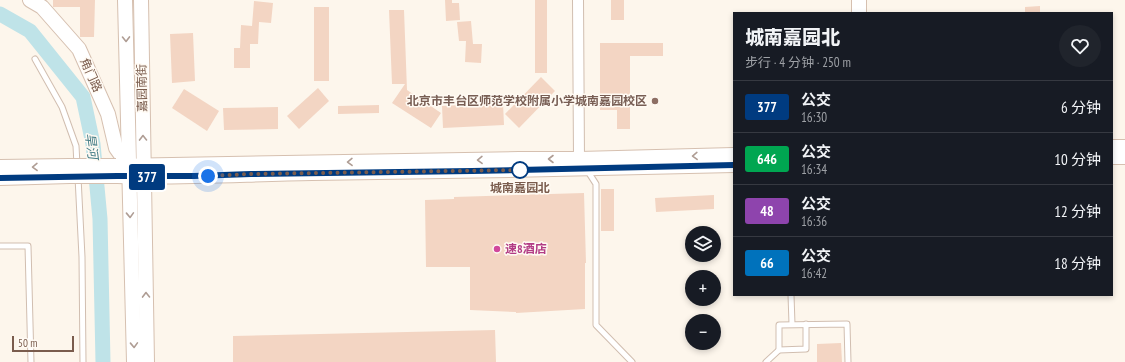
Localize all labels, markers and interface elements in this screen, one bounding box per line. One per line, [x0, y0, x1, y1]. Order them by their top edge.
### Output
text: 城南嘉园北 [745, 25, 840, 49]
button: heart [1059, 25, 1101, 67]
one-way arrow [121, 36, 130, 42]
text: 步行 · 4 分钟 · 250 m [745, 54, 851, 71]
street label: 角门路 [77, 55, 106, 94]
street label: 嘉园南街 [134, 64, 149, 112]
text: 公交 [801, 90, 831, 109]
place label: 北京市丰台区师范学校附属小学城南嘉园校区 [407, 93, 647, 108]
marker: 北京市丰台区师范学校附属小学城南嘉园校区 [650, 96, 660, 106]
text: 377 [757, 98, 777, 116]
text: 6 分钟 [1061, 98, 1101, 117]
text: 16:30 [801, 109, 827, 126]
water label: 旱河 [81, 132, 102, 163]
one-way arrow [139, 135, 147, 141]
text: 公交 [801, 142, 831, 161]
text: 646 [757, 150, 777, 168]
text: 10 分钟 [1054, 150, 1101, 169]
one-way arrow [692, 152, 698, 160]
one-way arrow [548, 155, 554, 163]
one-way arrow [477, 156, 483, 164]
one-way arrow [347, 158, 353, 166]
marker: 城南嘉园北 [511, 161, 529, 179]
text: 16:34 [801, 161, 827, 178]
one-way arrow [32, 163, 38, 171]
line badge: 377 [124, 164, 170, 190]
your location [198, 166, 218, 186]
text: 377 [137, 168, 157, 186]
place label: 城南嘉园北 [490, 180, 550, 195]
text: 公交 [801, 194, 831, 213]
text: 48 [760, 202, 774, 220]
text: 12 分钟 [1054, 202, 1101, 221]
one-way arrow [126, 212, 134, 218]
text: 16:36 [801, 213, 827, 230]
map controls [685, 226, 721, 350]
button: layers [685, 226, 721, 262]
place label: 速8酒店 [505, 241, 547, 256]
marker: 速8酒店 [492, 244, 502, 254]
text: 公交 [801, 246, 831, 265]
text: 66 [760, 254, 774, 272]
text: 18 分钟 [1054, 254, 1101, 273]
text: 16:42 [801, 265, 827, 282]
button: + [685, 270, 721, 306]
one-way arrow [141, 292, 150, 298]
button: − [685, 314, 721, 350]
scale bar [12, 334, 74, 353]
text: 50 m [18, 336, 37, 350]
one-way arrow [130, 342, 138, 348]

